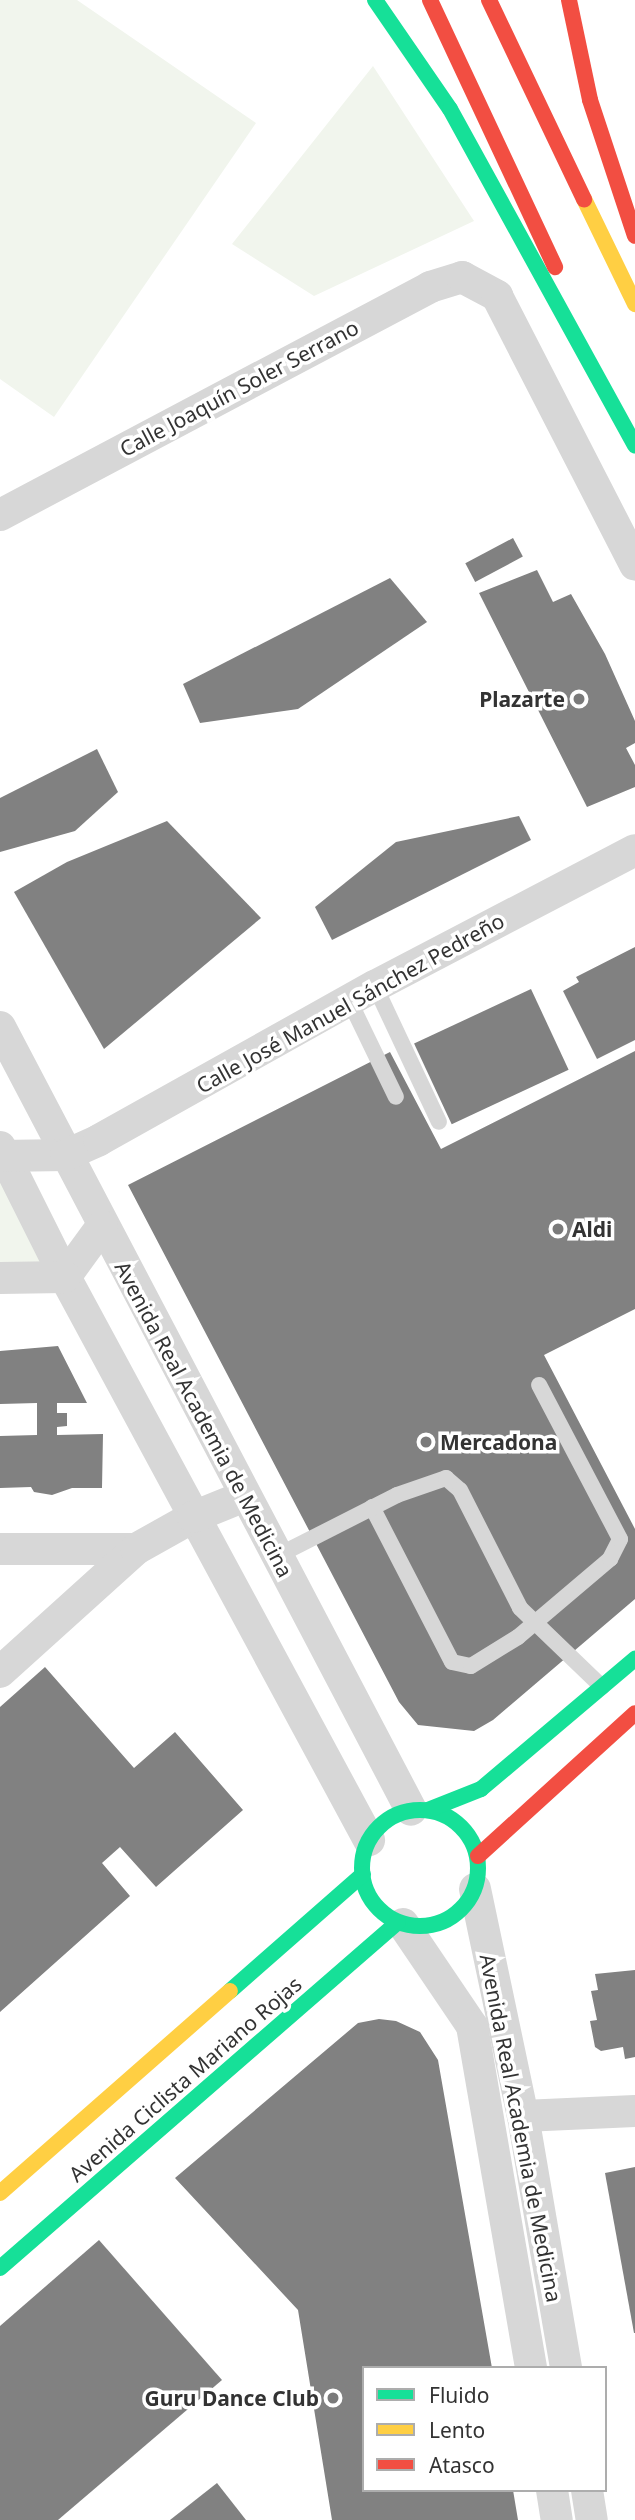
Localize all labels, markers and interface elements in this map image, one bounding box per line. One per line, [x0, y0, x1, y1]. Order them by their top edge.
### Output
street label: Calle Joaquín Soler Serrano [115, 314, 363, 462]
place label: Plazarte [479, 686, 565, 712]
marker: Plazarte [571, 691, 587, 707]
street label: Calle José Manuel Sánchez Pedreño [192, 908, 508, 1098]
place label: Aldi [572, 1216, 612, 1242]
marker: Aldi [550, 1221, 566, 1237]
street label: Avenida Real Academia de Medicina [110, 1257, 298, 1581]
place label: Mercadona [440, 1429, 557, 1455]
marker: Mercadona [418, 1434, 434, 1450]
street label: Avenida Real Academia de Medicina [475, 1952, 567, 2304]
street label: Avenida Ciclista Mariano Rojas [64, 1971, 306, 2187]
legend [362, 2366, 607, 2492]
text: Fluido [429, 2381, 489, 2409]
place label: Guru Dance Club [145, 2385, 319, 2411]
marker: Guru Dance Club [325, 2390, 341, 2406]
text: Lento [429, 2416, 485, 2444]
text: Atasco [429, 2451, 495, 2479]

